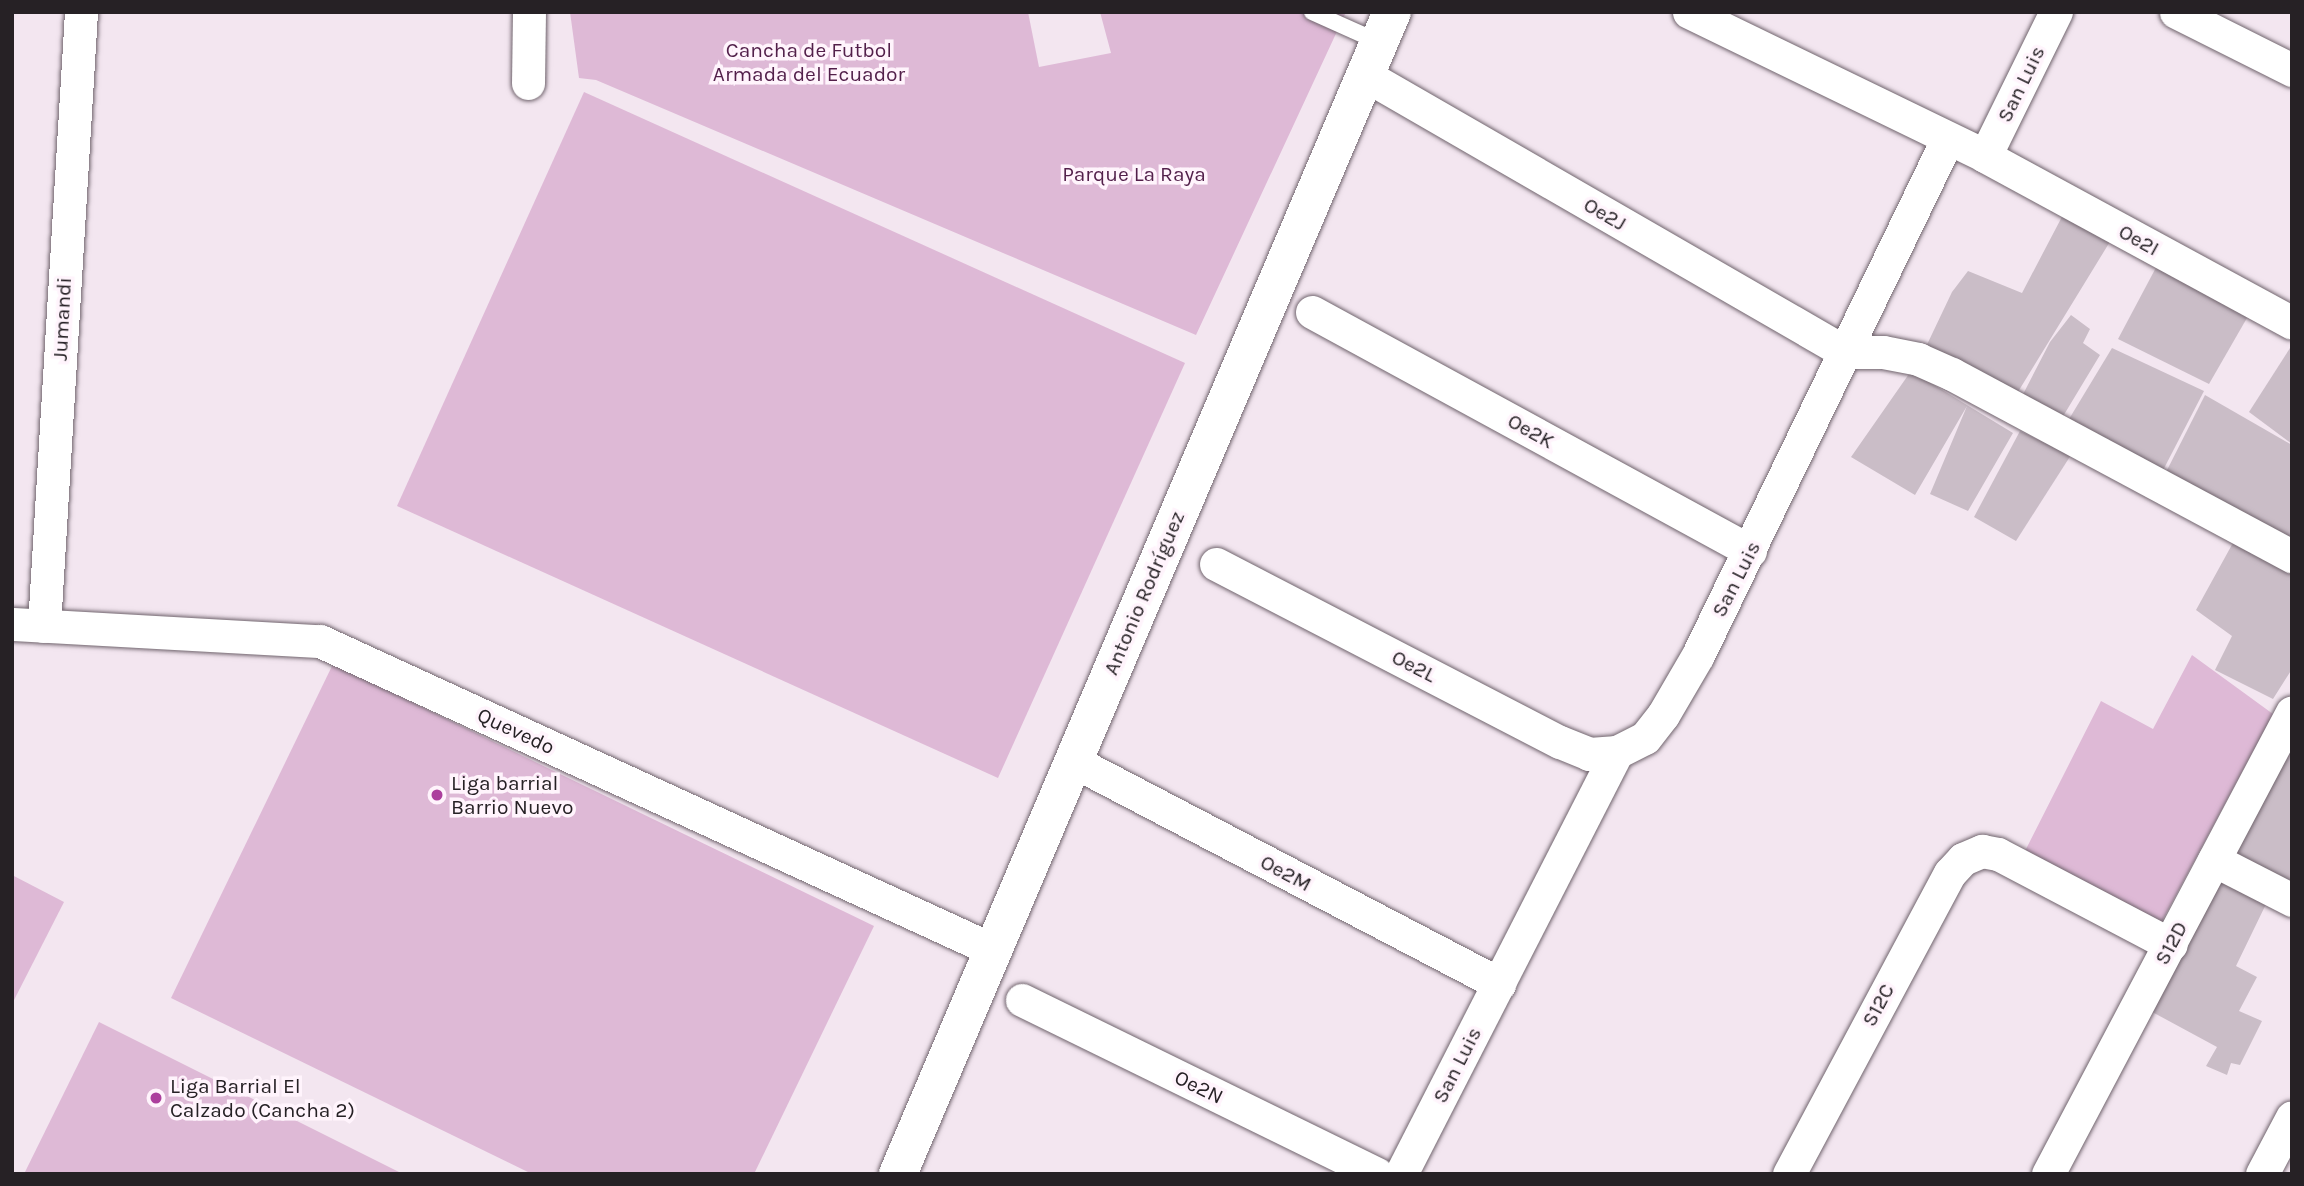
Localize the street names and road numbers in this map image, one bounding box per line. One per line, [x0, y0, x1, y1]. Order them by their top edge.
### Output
street label: San Luis [1992, 42, 2050, 126]
street label: Oe2J [1579, 192, 1631, 236]
street label: Oe2I [2114, 219, 2164, 261]
street label: Jumandi [47, 277, 77, 361]
street label: Oe2K [1503, 408, 1559, 454]
street label: Antonio Rodríguez [1098, 507, 1190, 679]
street label: San Luis [1706, 537, 1766, 621]
street label: Oe2L [1388, 644, 1440, 688]
street label: Quevedo [473, 702, 559, 760]
street label: Oe2M [1256, 849, 1316, 897]
street label: S12D [2149, 917, 2193, 969]
street label: S12C [1856, 979, 1900, 1031]
street label: San Luis [1427, 1023, 1487, 1107]
street label: Oe2N [1171, 1065, 1227, 1109]

